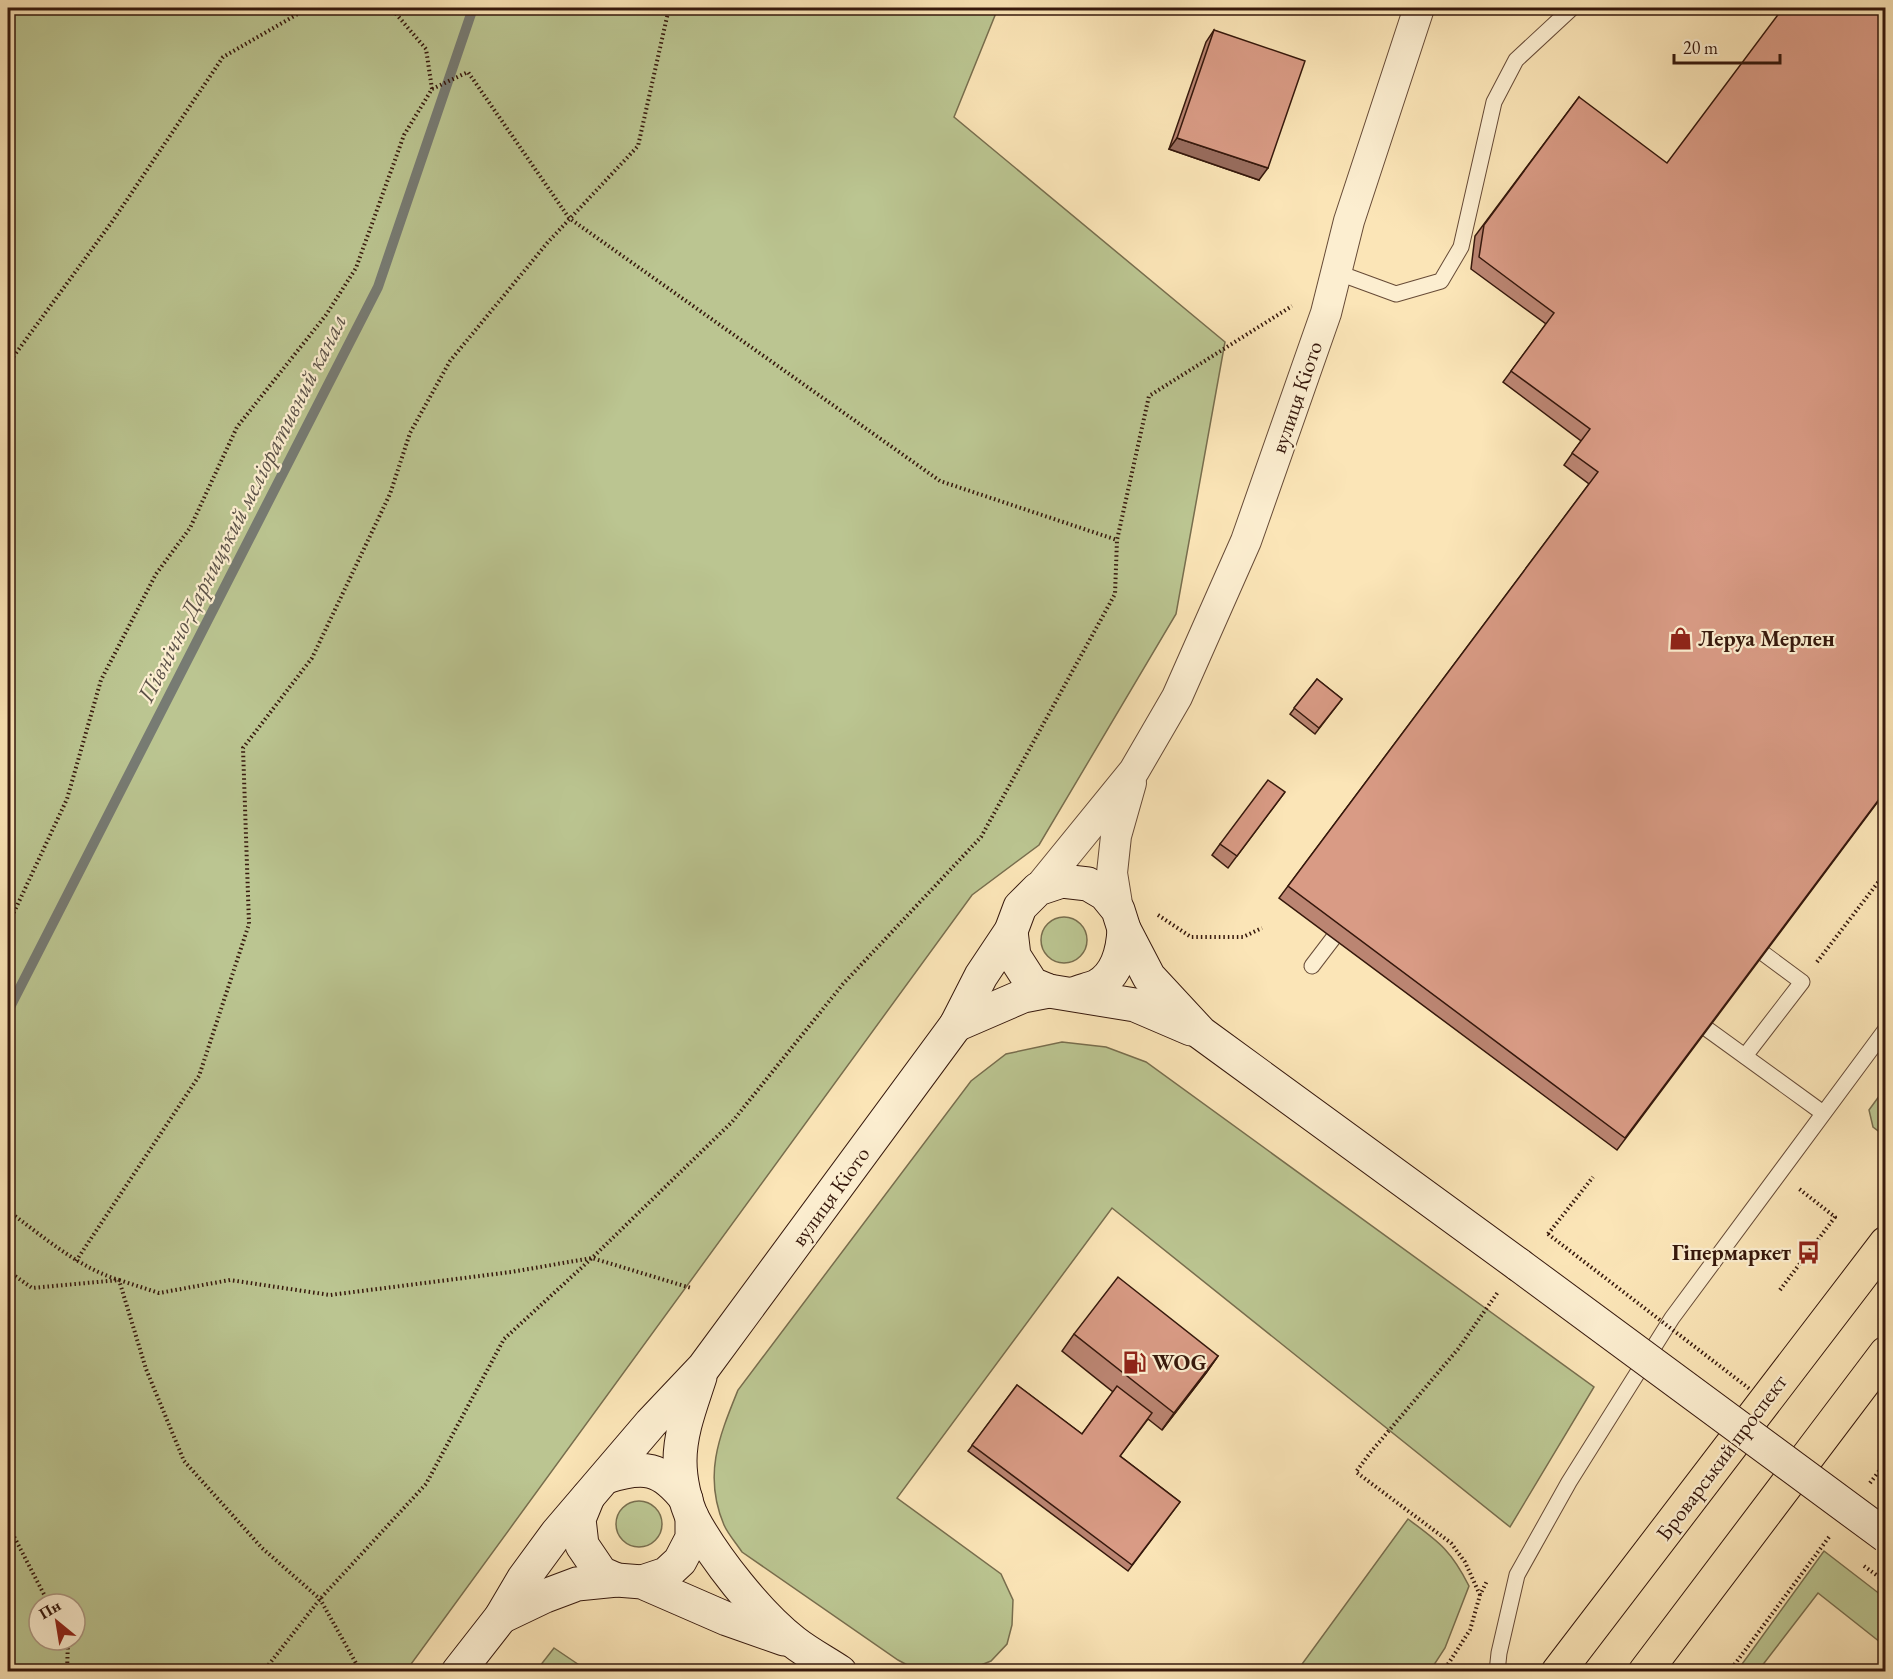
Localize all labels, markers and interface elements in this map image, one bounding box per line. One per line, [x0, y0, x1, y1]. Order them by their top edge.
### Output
scale bar [1674, 27, 1780, 65]
text: 20 m [1683, 36, 1718, 59]
water label: Північно-Дарницький меліоративний канал [129, 308, 353, 708]
street label: вулиця Кіото [1264, 337, 1329, 457]
place label: Леруа Мерлен [1698, 624, 1835, 653]
shop icon: Леруа Мерлен [1667, 625, 1693, 651]
street label: вулиця Кіото [784, 1141, 876, 1252]
place label: Гіпермаркет [1672, 1238, 1791, 1267]
bus stop icon: Гіпермаркет [1796, 1239, 1822, 1265]
place label: WOG [1152, 1348, 1207, 1377]
fuel station icon: WOG [1121, 1349, 1147, 1375]
street label: Броварський проспект [1649, 1368, 1794, 1546]
north arrow [27, 1592, 87, 1652]
text: Пн [35, 1595, 64, 1624]

